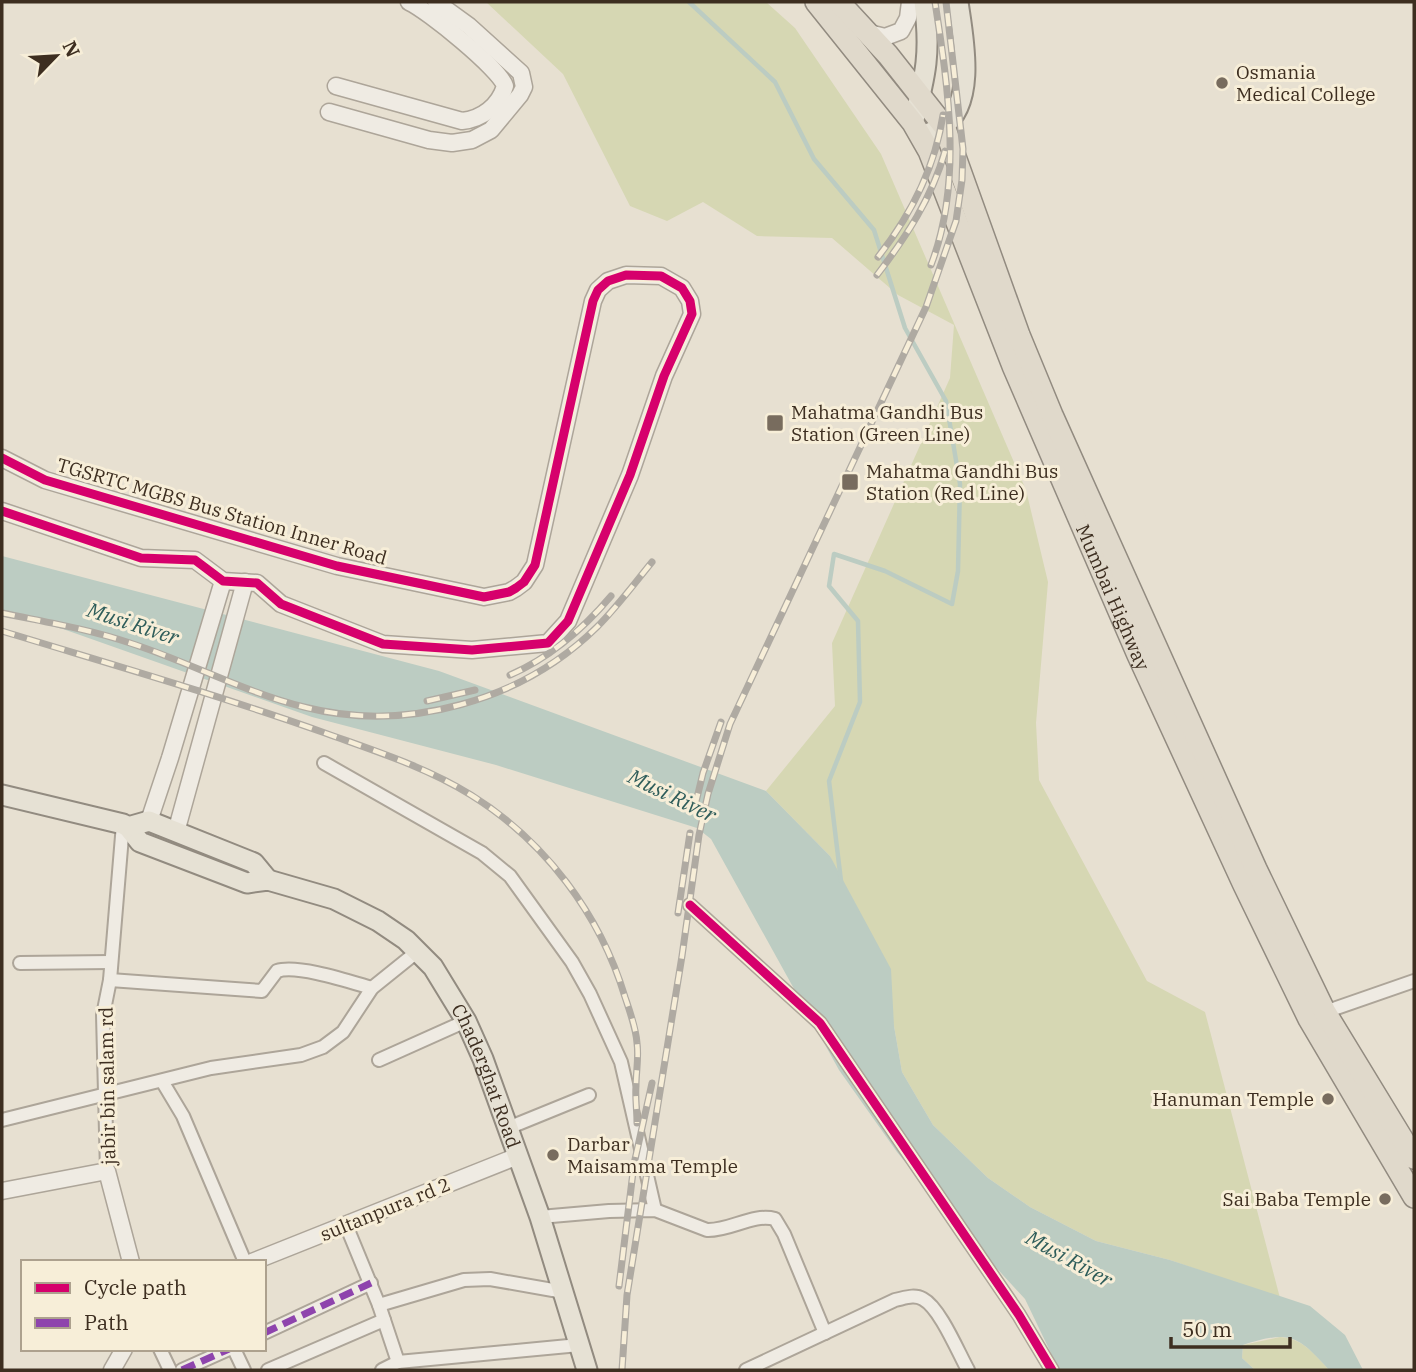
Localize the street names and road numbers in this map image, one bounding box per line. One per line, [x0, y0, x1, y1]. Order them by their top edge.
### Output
street label: TGSRTC MGBS Bus Station Inner Road [54, 452, 390, 570]
street label: Mumbai Highway [1071, 520, 1156, 675]
street label: Chaderghat Road [446, 999, 526, 1151]
street label: jabir bin salam rd [94, 1007, 120, 1166]
street label: sultanpura rd 2 [316, 1172, 454, 1246]

